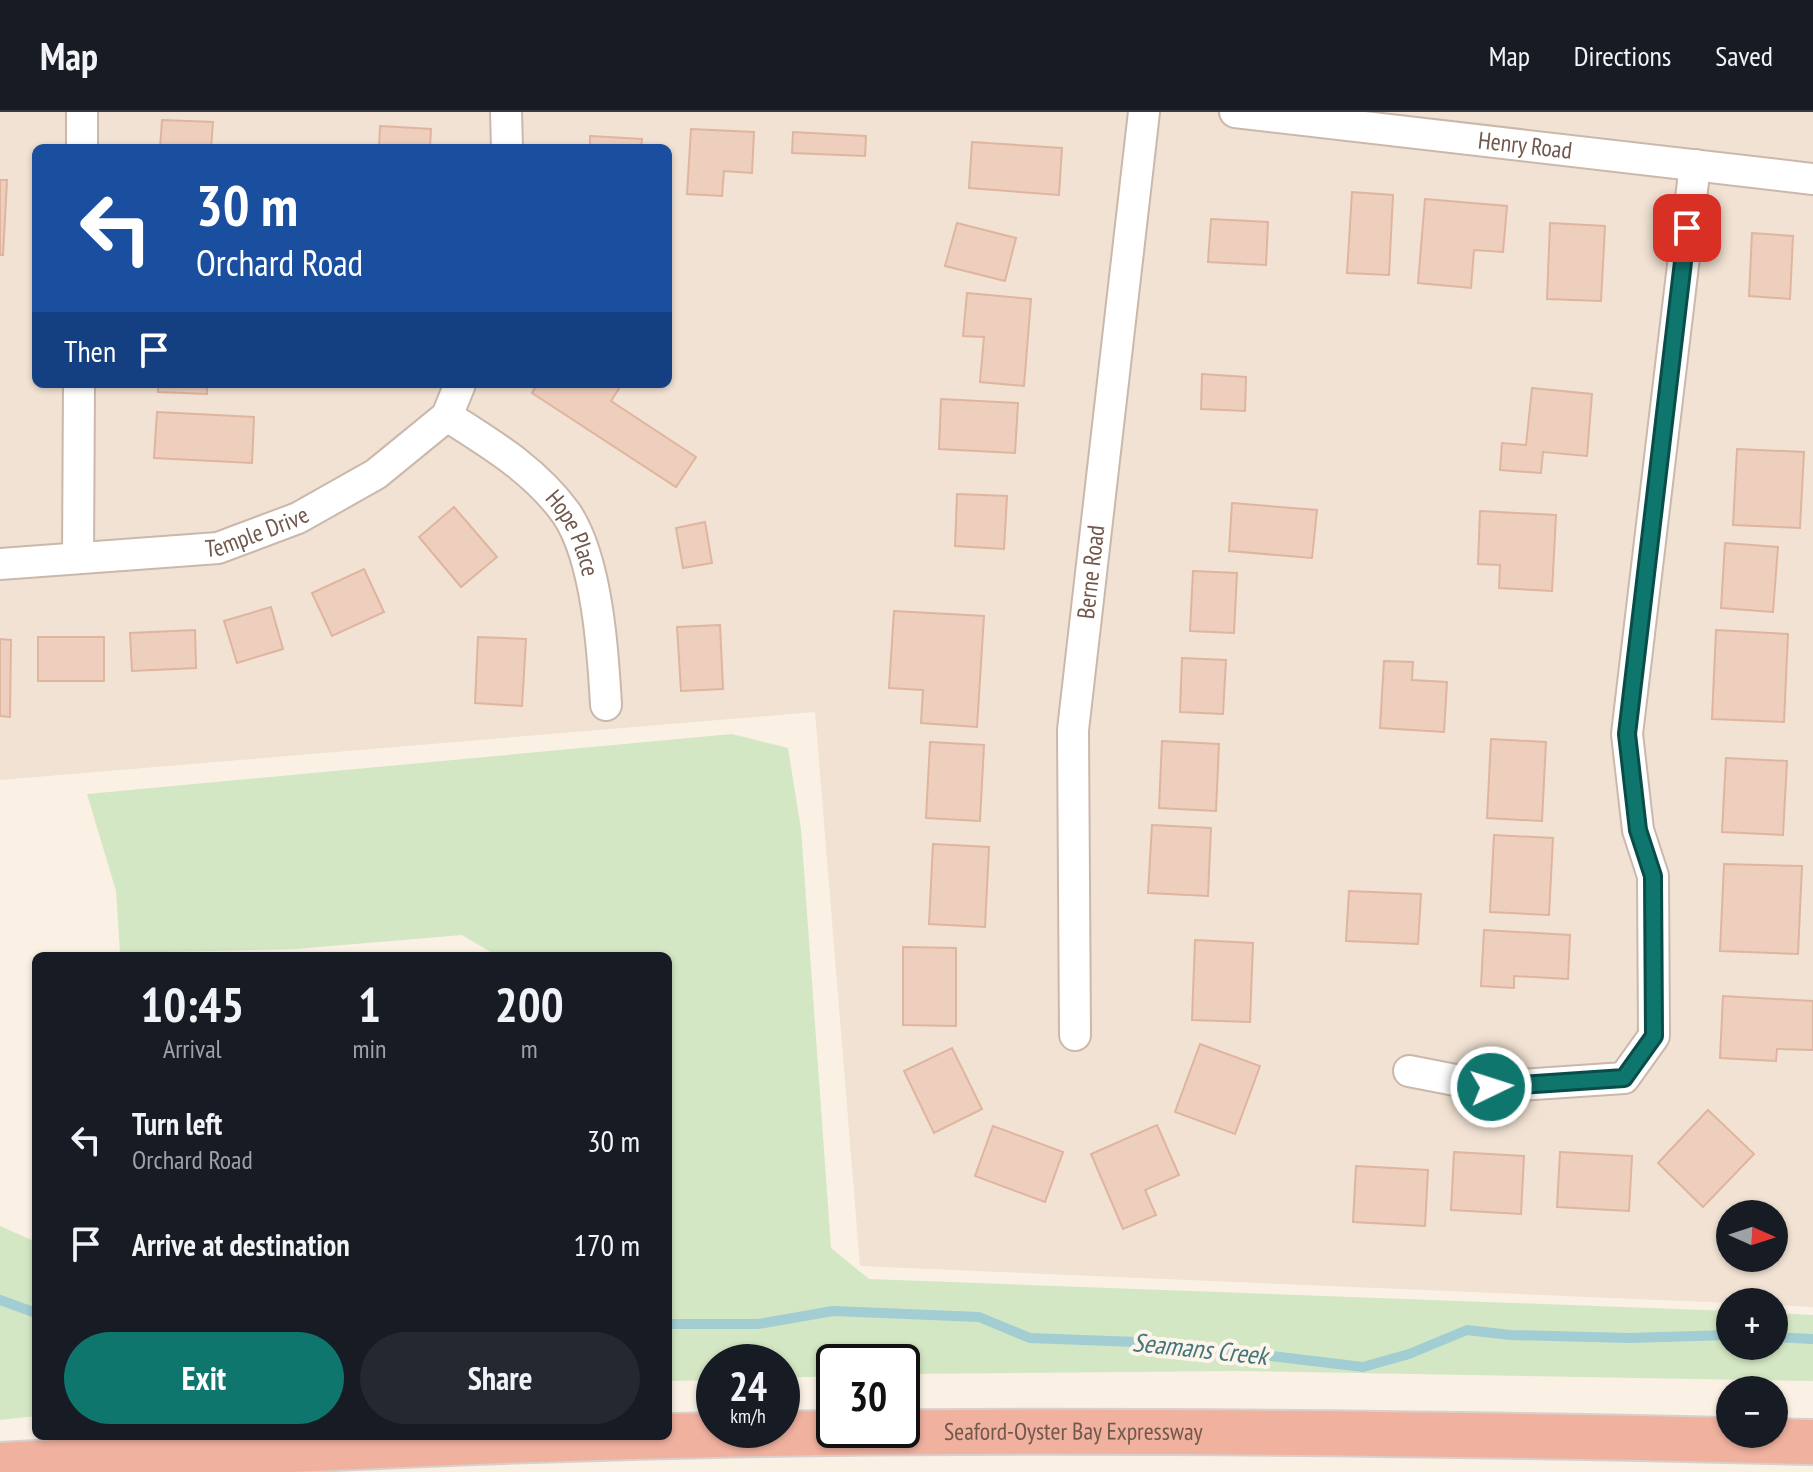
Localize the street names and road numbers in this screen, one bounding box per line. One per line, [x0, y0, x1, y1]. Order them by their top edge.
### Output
street label: Henry Road [1476, 124, 1574, 166]
street label: Hope Place [539, 483, 606, 579]
street label: Temple Drive [204, 499, 314, 564]
street label: Berne Road [1070, 523, 1111, 621]
street label: Seaford-Oyster Bay Expressway [944, 1416, 1203, 1447]

